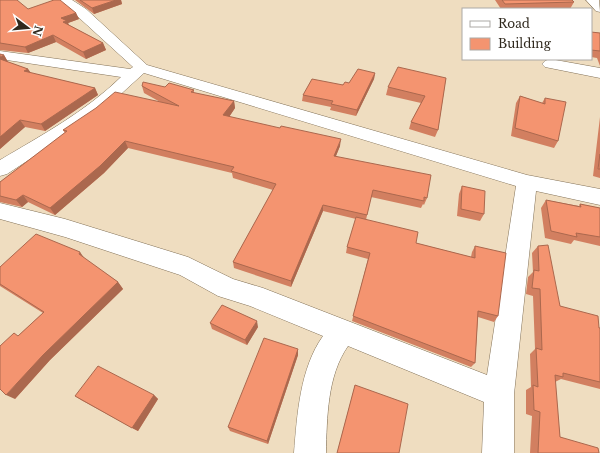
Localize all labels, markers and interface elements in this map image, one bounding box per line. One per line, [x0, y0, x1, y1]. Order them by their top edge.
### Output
north arrow [8, 8, 48, 48]
legend [462, 8, 592, 60]
text: Road [498, 16, 530, 31]
text: N [29, 24, 46, 38]
text: Building [498, 36, 552, 51]

